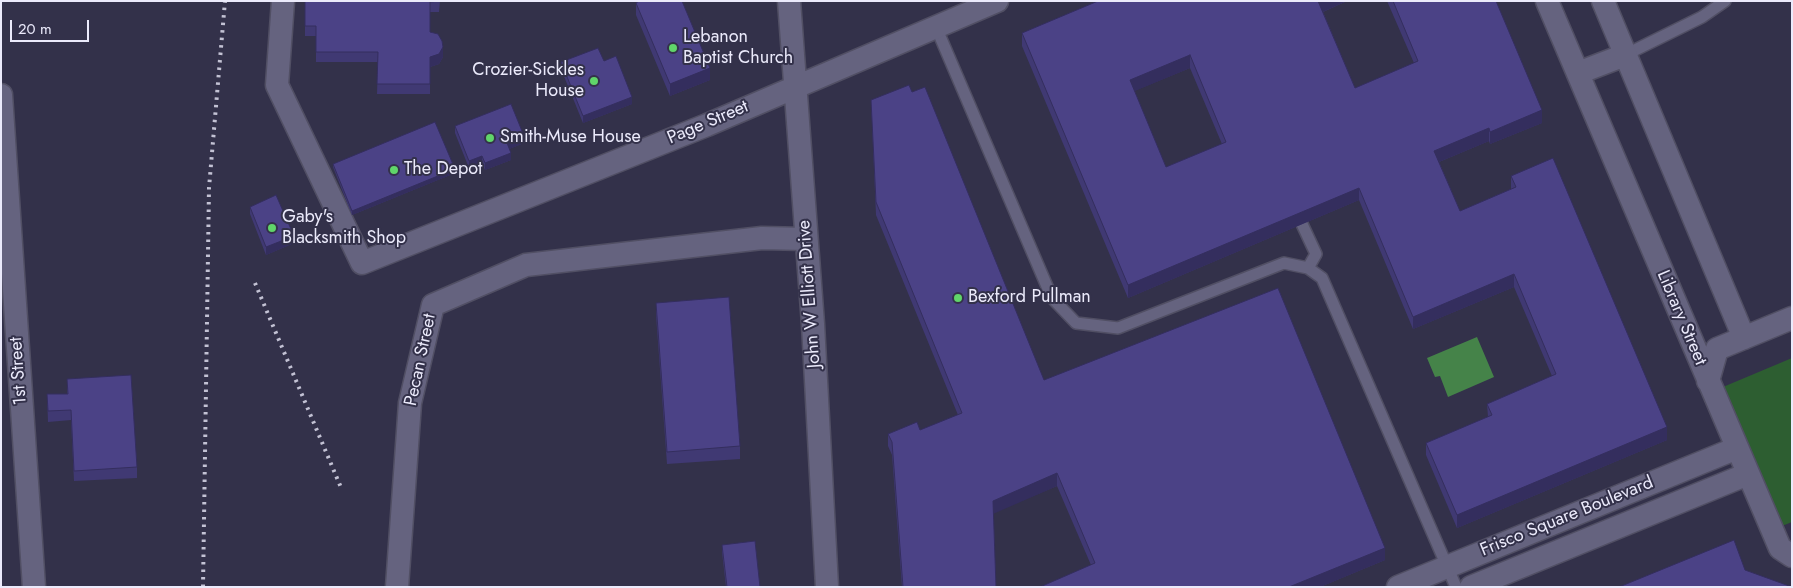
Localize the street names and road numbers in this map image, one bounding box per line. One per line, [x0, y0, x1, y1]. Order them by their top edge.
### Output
street label: Page Street [664, 96, 752, 150]
street label: John W Elliott Drive [794, 219, 826, 369]
street label: Library Street [1651, 267, 1711, 369]
street label: Pecan Street [401, 312, 441, 408]
street label: 1st Street [6, 336, 32, 406]
street label: Frisco Square Boulevard [1477, 472, 1657, 562]

